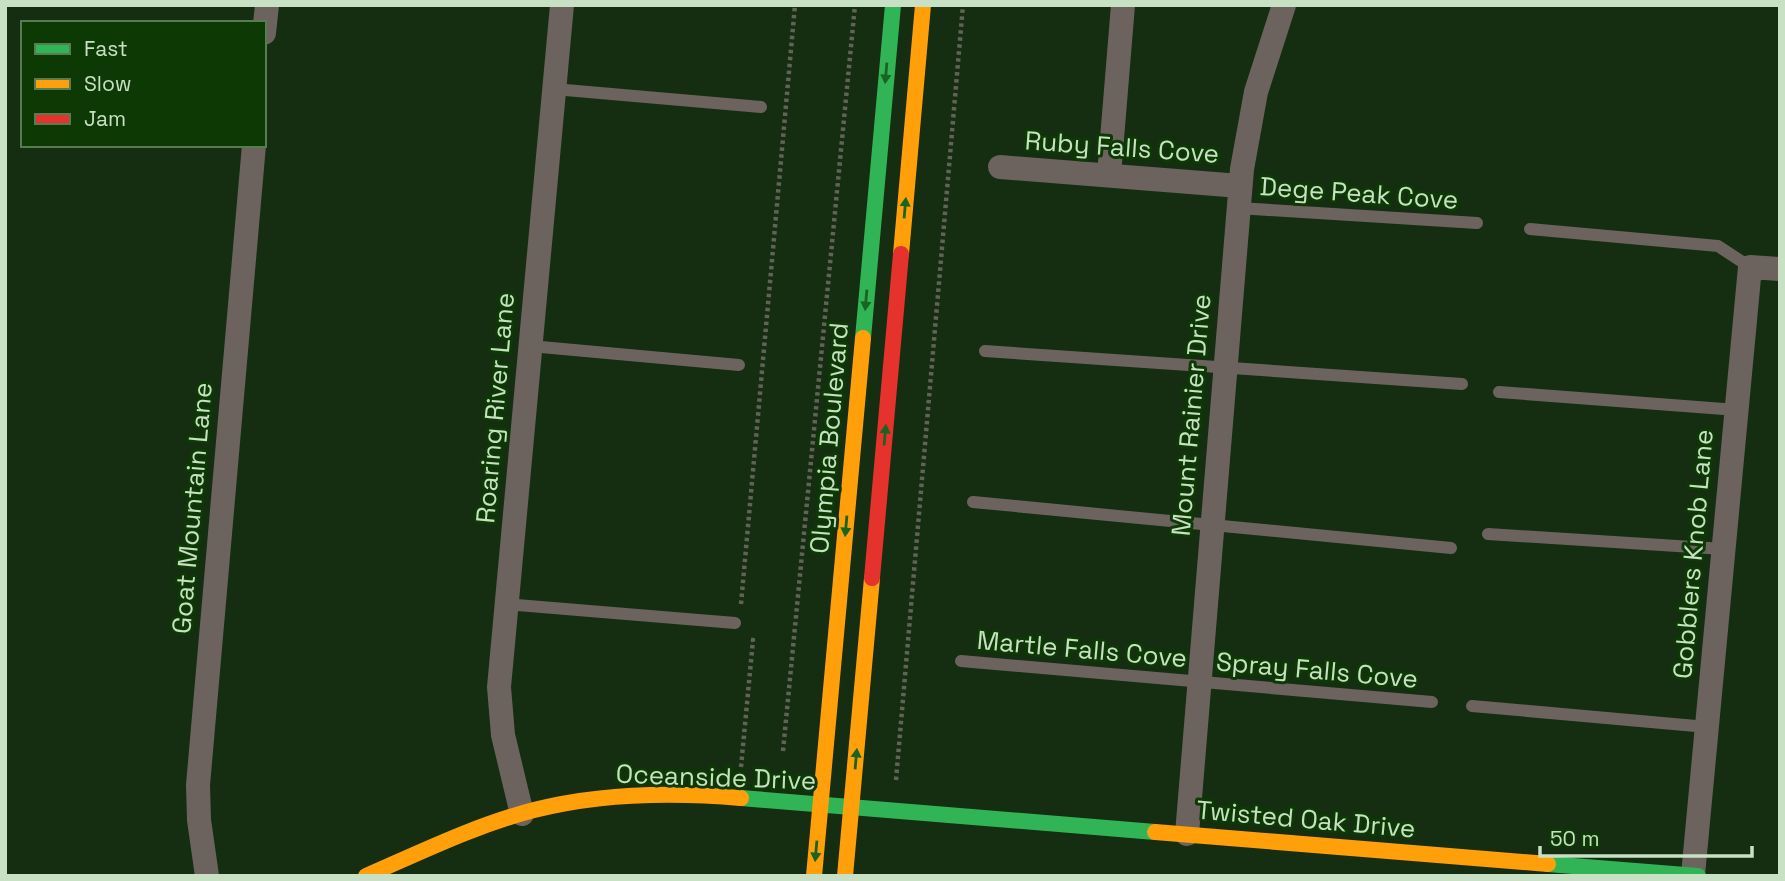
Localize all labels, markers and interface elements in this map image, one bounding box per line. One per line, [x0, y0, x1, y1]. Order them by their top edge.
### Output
legend [21, 21, 266, 147]
text: Fast [84, 35, 128, 62]
one-way arrow [880, 62, 891, 84]
text: Slow [84, 70, 132, 97]
text: Jam [84, 105, 126, 132]
street label: Ruby Falls Cove [1024, 123, 1220, 171]
street label: Dege Peak Cove [1259, 169, 1459, 217]
one-way arrow [900, 197, 911, 219]
one-way arrow [860, 289, 871, 311]
street label: Roaring River Lane [468, 291, 522, 525]
street label: Mount Rainier Drive [1163, 293, 1219, 537]
street label: Olympia Boulevard [802, 321, 856, 555]
street label: Goat Mountain Lane [164, 381, 220, 635]
one-way arrow [880, 424, 891, 446]
street label: Gobblers Knob Lane [1665, 428, 1721, 680]
one-way arrow [840, 516, 851, 538]
street label: Martle Falls Cove [976, 623, 1188, 675]
street label: Spray Falls Cove [1215, 644, 1419, 696]
one-way arrow [850, 748, 861, 770]
street label: Oceanside Drive [615, 757, 817, 797]
street label: Twisted Oak Drive [1195, 792, 1417, 846]
scale bar [1540, 814, 1752, 858]
text: 50 m [1550, 825, 1600, 852]
one-way arrow [810, 840, 821, 862]

